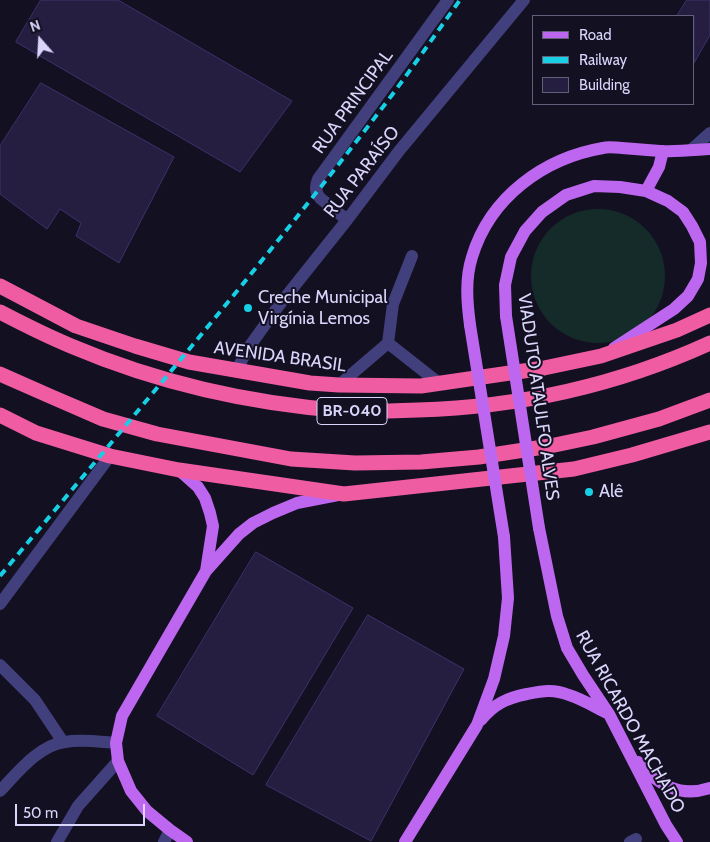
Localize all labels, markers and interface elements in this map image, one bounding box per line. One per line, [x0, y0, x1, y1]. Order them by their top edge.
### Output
north arrow [15, 15, 65, 65]
legend [532, 15, 695, 105]
text: N [28, 16, 43, 36]
text: Road [579, 26, 612, 44]
street label: RUA PRINCIPAL [308, 46, 398, 158]
text: Railway [579, 51, 627, 69]
text: Building [579, 76, 630, 94]
street label: RUA PARAÍSO [320, 122, 404, 222]
place label: Creche Municipal Virgínia Lemos [258, 287, 387, 330]
street label: VIADUTO ATAULFO ALVES [513, 292, 563, 502]
marker: Creche Municipal Virgínia Lemos [242, 302, 254, 314]
street label: AVENIDA BRASIL [213, 337, 347, 377]
road number: BR-040 [317, 398, 387, 424]
place label: Alê [599, 481, 623, 503]
marker: Alê [583, 486, 595, 498]
street label: RUA RICARDO MACHADO [571, 627, 689, 817]
scale bar [18, 794, 148, 826]
text: 50 m [23, 804, 58, 822]

